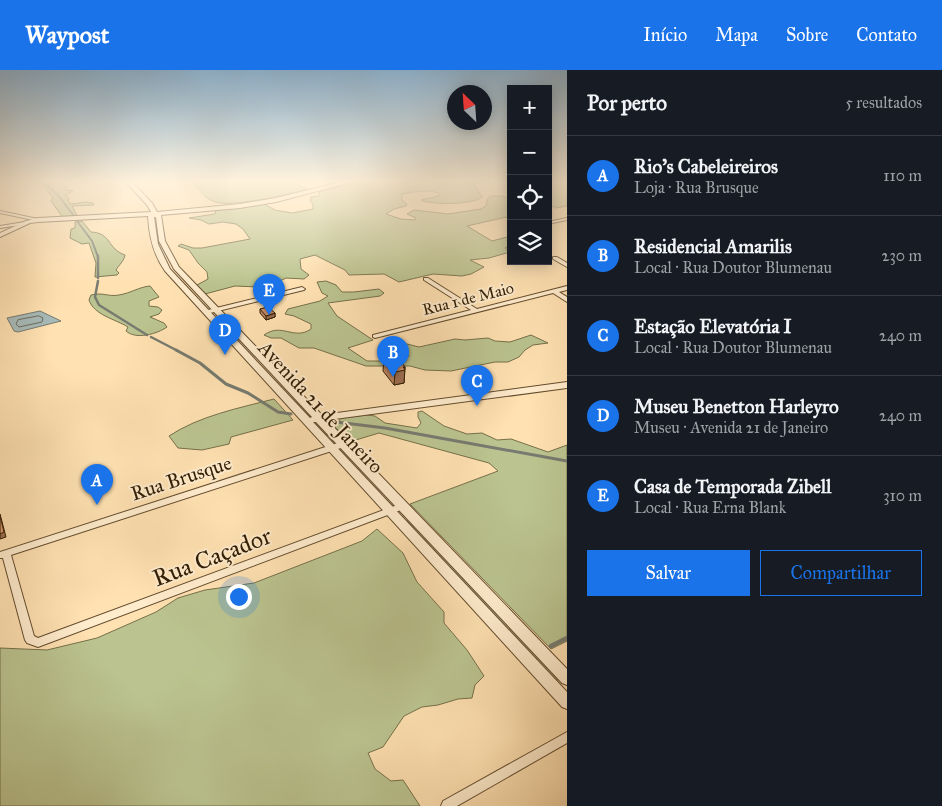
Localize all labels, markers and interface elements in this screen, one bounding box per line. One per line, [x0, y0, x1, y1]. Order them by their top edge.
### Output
text: Waypost [25, 20, 109, 50]
text: Início [643, 24, 687, 46]
text: Mapa [715, 24, 758, 46]
text: Sobre [786, 24, 828, 46]
text: Contato [856, 24, 917, 46]
north arrow [447, 85, 492, 130]
map controls [507, 85, 552, 265]
button: + [507, 85, 552, 130]
text: Por perto [587, 90, 667, 116]
text: 5 resultados [845, 93, 922, 112]
button: − [507, 130, 552, 175]
text: Rio's Cabeleireiros [634, 155, 778, 178]
text: A [598, 166, 608, 185]
text: 110 m [883, 166, 922, 185]
button: locate [507, 175, 552, 220]
text: Loja · Rua Brusque [634, 178, 759, 197]
button: layers [507, 220, 552, 265]
text: Residencial Amarilis [634, 235, 792, 258]
text: B [598, 246, 608, 265]
text: 230 m [882, 246, 922, 265]
text: Local · Rua Doutor Blumenau [634, 258, 832, 277]
pin: E [253, 274, 285, 315]
street label: Rua 1 de Maio [420, 278, 516, 319]
pin: D [209, 314, 241, 355]
text: Estação Elevatória I [634, 315, 792, 338]
text: C [598, 326, 608, 345]
text: 240 m [879, 326, 922, 345]
street label: Avenida 21 de Janeiro [252, 335, 389, 479]
pin: B [377, 336, 409, 377]
text: Local · Rua Doutor Blumenau [634, 338, 832, 357]
pin: C [461, 365, 493, 406]
text: Museu Benetton Harleyro [634, 395, 839, 418]
text: D [597, 406, 609, 425]
text: 240 m [879, 406, 922, 425]
text: Museu · Avenida 21 de Janeiro [634, 418, 828, 437]
street label: Rua Brusque [128, 450, 235, 507]
pin: A [81, 464, 113, 505]
text: Casa de Temporada Zibell [634, 475, 831, 498]
text: E [597, 486, 609, 505]
text: 310 m [883, 486, 922, 505]
text: Local · Rua Erna Blank [634, 498, 786, 517]
street label: Rua Caçador [148, 521, 276, 593]
button: Salvar [587, 550, 750, 596]
button: Compartilhar [760, 550, 922, 596]
your location [226, 584, 252, 610]

